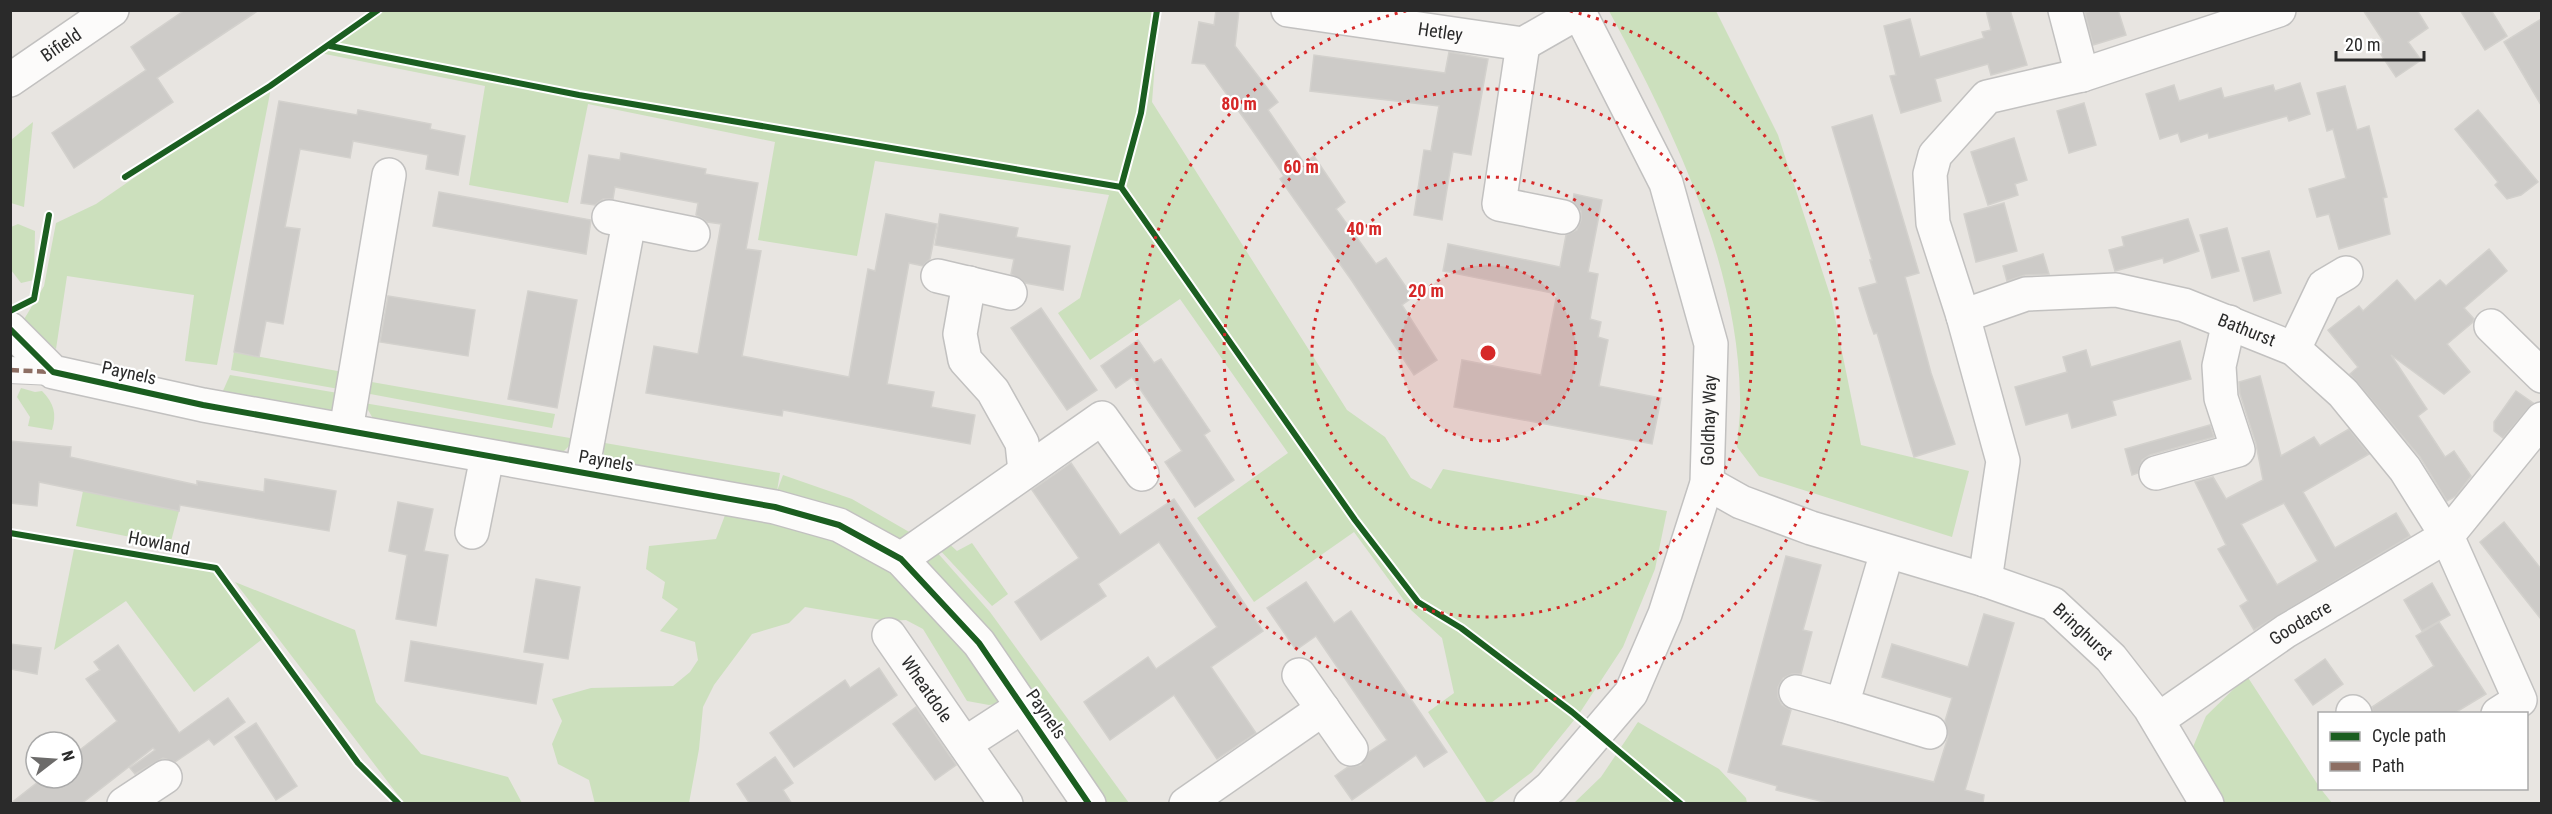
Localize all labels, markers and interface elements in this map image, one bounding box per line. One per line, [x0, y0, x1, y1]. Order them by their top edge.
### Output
street label: Hetley [1417, 18, 1465, 45]
street label: Bifield [37, 23, 85, 66]
scale bar [2336, 24, 2424, 62]
text: 20 m [2345, 34, 2380, 55]
text: 80 m [1221, 93, 1257, 114]
text: 60 m [1283, 156, 1319, 177]
text: 40 m [1346, 218, 1382, 239]
text: 20 m [1408, 280, 1444, 301]
street label: Bathurst [2215, 309, 2279, 351]
centre of rings [1478, 343, 1498, 363]
street label: Paynels [100, 356, 158, 389]
street label: Goldhay Way [1697, 374, 1720, 466]
street label: Paynels [577, 445, 635, 476]
street label: Howland [127, 526, 192, 559]
street label: Goodacre [2265, 596, 2335, 649]
street label: Bringhurst [2049, 599, 2117, 664]
street label: Wheatdole [897, 652, 957, 726]
street label: Paynels [1022, 685, 1071, 742]
legend [2318, 712, 2528, 790]
text: Cycle path [2372, 725, 2446, 746]
north arrow [24, 730, 84, 790]
text: N [57, 748, 78, 763]
text: Path [2372, 755, 2405, 776]

